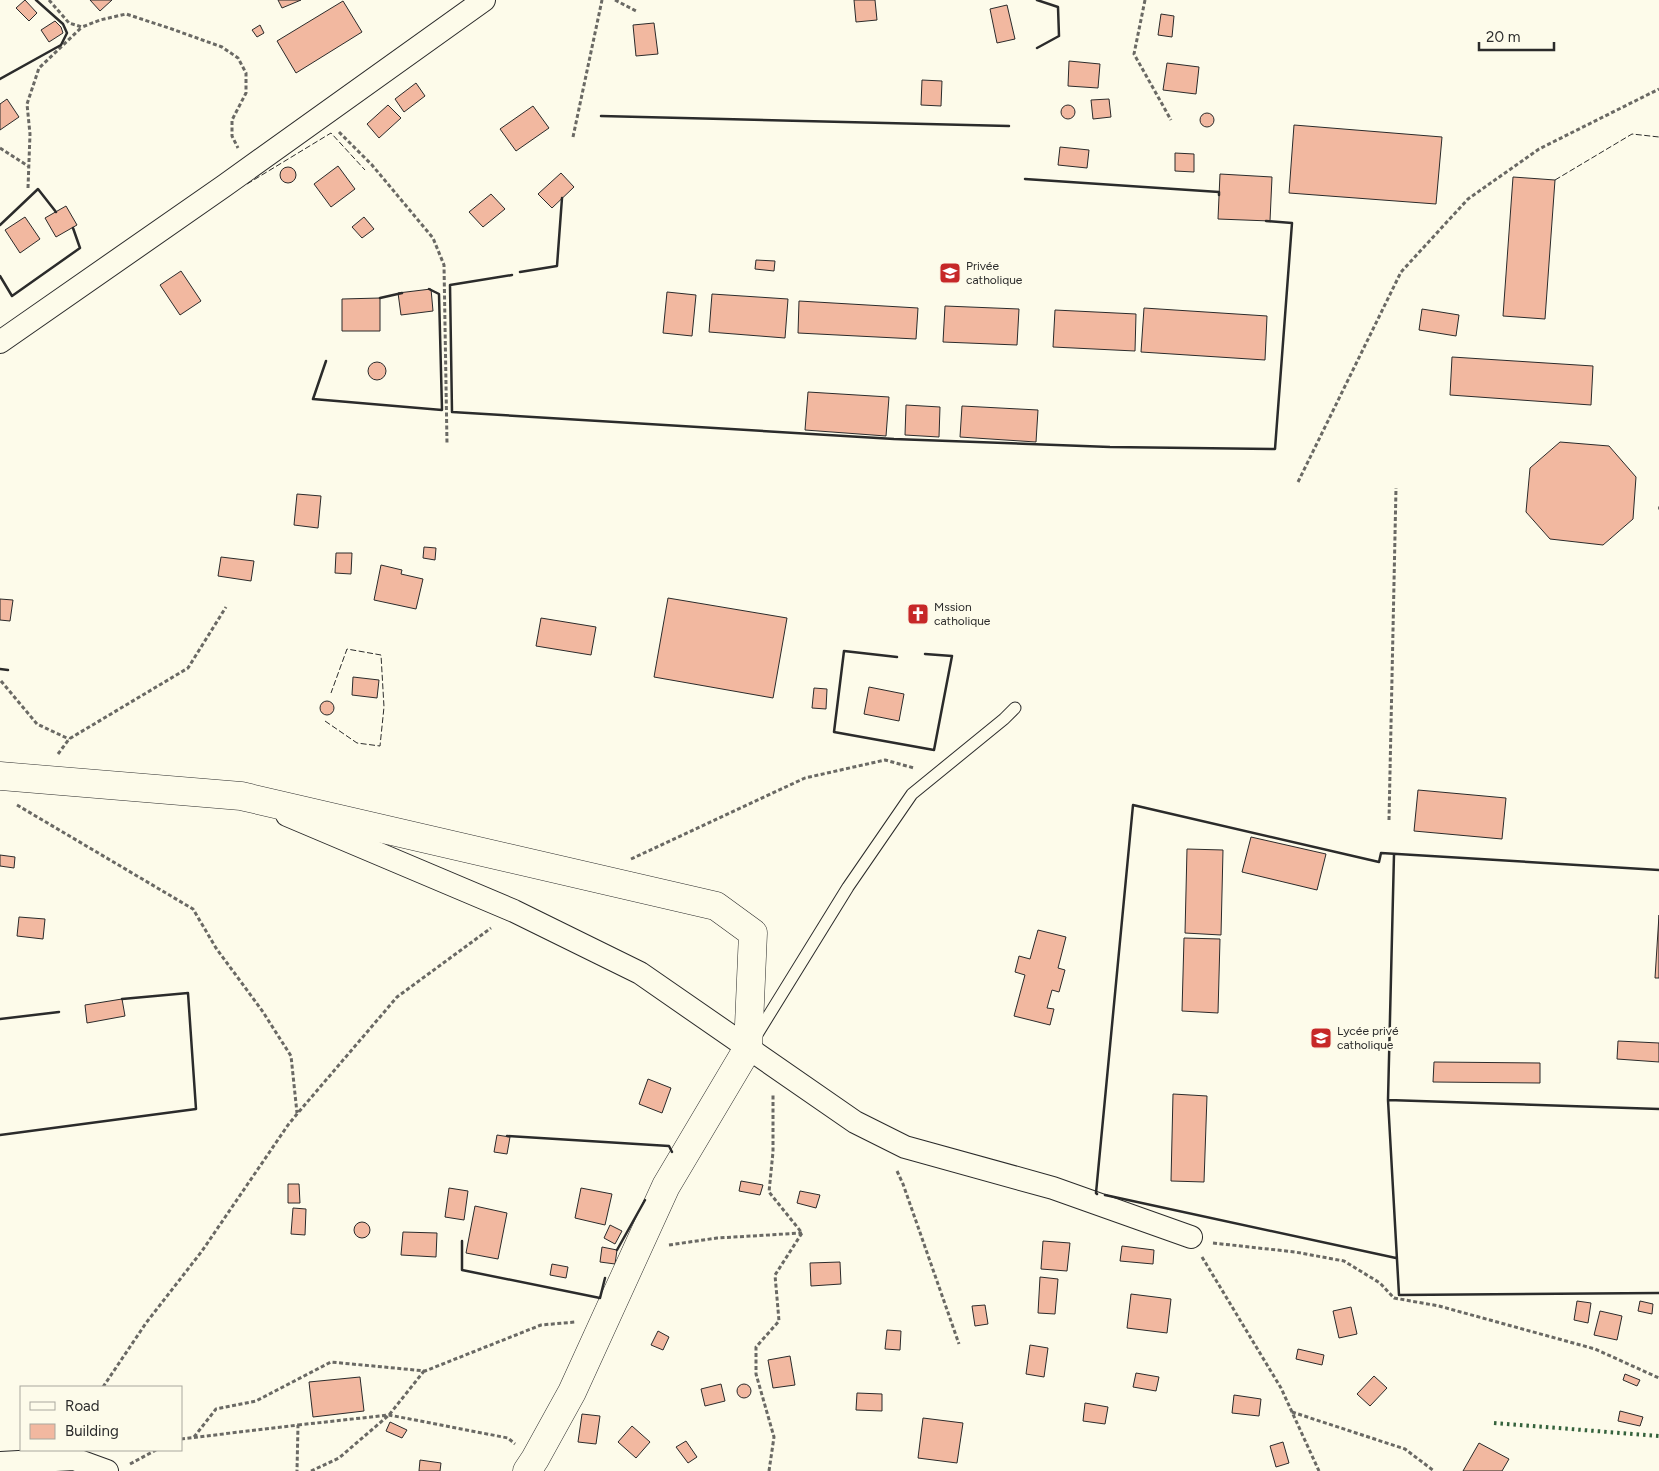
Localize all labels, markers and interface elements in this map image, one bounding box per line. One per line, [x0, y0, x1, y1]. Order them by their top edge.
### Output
scale bar [1479, 20, 1554, 52]
text: 20 m [1486, 28, 1520, 46]
place label: Privée catholique [966, 259, 1023, 287]
school or university icon: Privée catholique [938, 261, 962, 285]
place label: Mssion catholique [934, 600, 991, 628]
church icon: Mssion catholique [906, 602, 930, 626]
place label: Lycée privé catholique [1337, 1024, 1399, 1052]
school or university icon: Lycée privé catholique [1309, 1026, 1333, 1050]
legend [20, 1386, 182, 1451]
text: Road [65, 1397, 100, 1415]
text: Building [65, 1422, 119, 1440]

